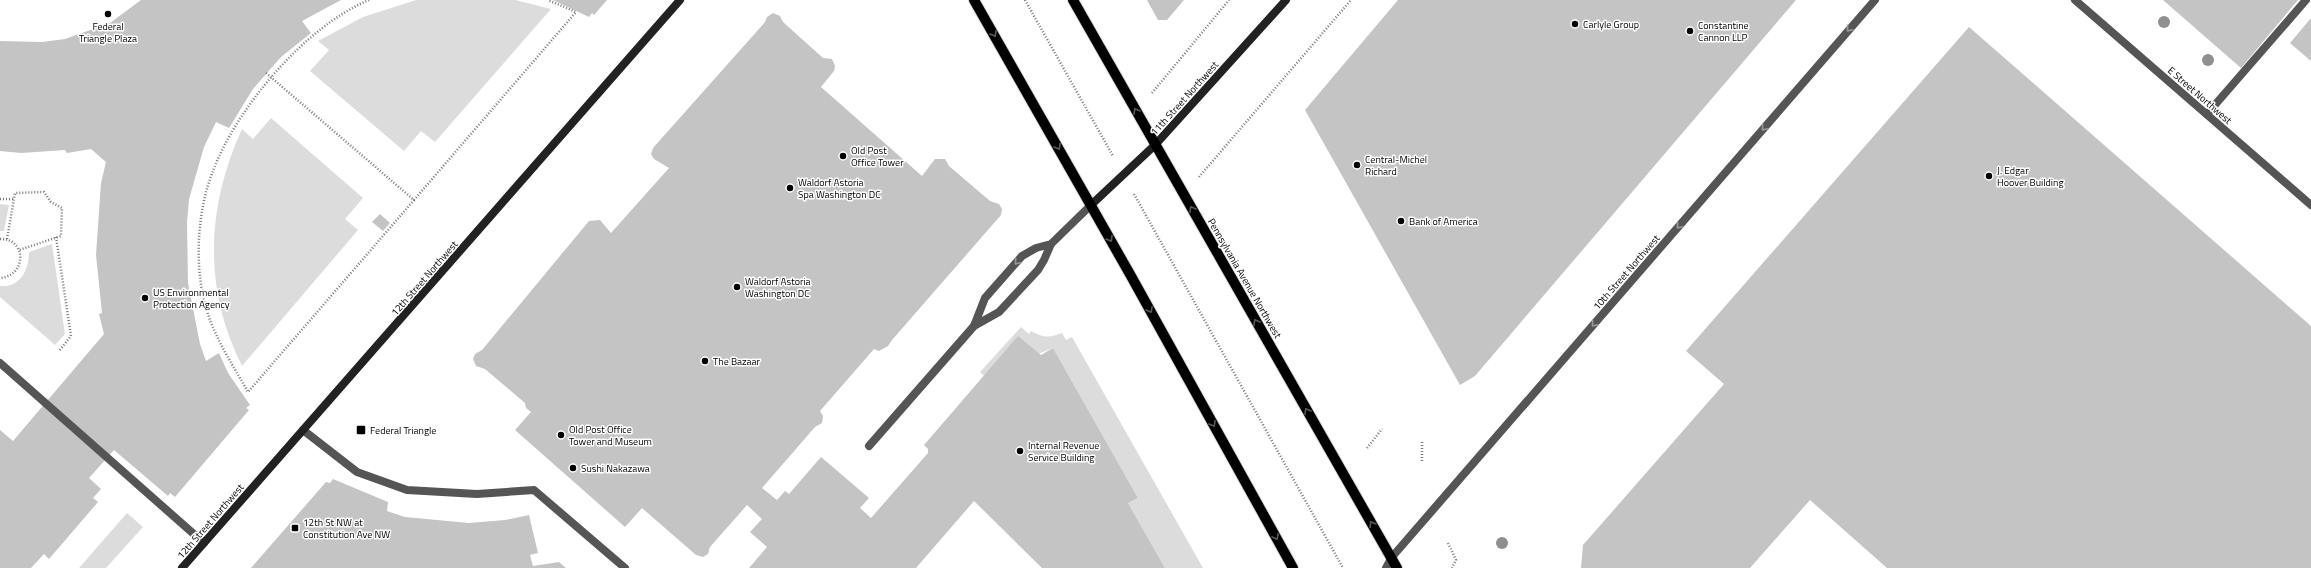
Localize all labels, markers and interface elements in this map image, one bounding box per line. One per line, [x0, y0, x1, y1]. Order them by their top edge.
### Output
marker: Federal Triangle Plaza [103, 9, 113, 19]
place label: Carlyle Group [1583, 17, 1639, 32]
place label: Constantine Cannon LLP [1698, 18, 1749, 45]
place label: Federal Triangle Plaza [79, 19, 137, 46]
marker: Carlyle Group [1570, 19, 1580, 29]
one-way arrow [1847, 25, 1854, 32]
marker: Constantine Cannon LLP [1685, 26, 1695, 36]
one-way arrow [989, 30, 996, 37]
street label: 11th Street Northwest [1147, 58, 1222, 139]
street label: E Street Northwest [2164, 63, 2235, 128]
one-way arrow [1133, 108, 1140, 115]
one-way arrow [1762, 123, 1769, 130]
place label: Old Post Office Tower [851, 143, 904, 170]
one-way arrow [1053, 143, 1061, 150]
marker: Old Post Office Tower [838, 151, 848, 161]
place label: Central-Michel Richard [1365, 152, 1427, 179]
marker: Central-Michel Richard [1352, 160, 1362, 170]
place label: J. Edgar Hoover Building [1997, 163, 2064, 190]
marker: J. Edgar Hoover Building [1984, 171, 1994, 181]
place label: Waldorf Astoria Spa Washington DC [798, 175, 881, 202]
marker: Waldorf Astoria Spa Washington DC [785, 183, 795, 193]
one-way arrow [1190, 206, 1197, 213]
place label: Bank of America [1409, 214, 1478, 229]
street label: Pennsylvania Avenue Northwest [1204, 215, 1285, 341]
marker: Bank of America [1396, 216, 1406, 226]
one-way arrow [1677, 221, 1684, 229]
street label: 10th Street Northwest [1589, 231, 1664, 313]
one-way arrow [1106, 235, 1113, 242]
street label: 12th Street Northwest [387, 237, 462, 319]
one-way arrow [1014, 257, 1022, 265]
place label: Waldorf Astoria Washington DC [745, 274, 811, 301]
marker: Waldorf Astoria Washington DC [732, 282, 742, 292]
place label: US Environmental Protection Agency [153, 285, 230, 312]
marker: US Environmental Protection Agency [140, 293, 150, 303]
one-way arrow [1145, 306, 1153, 313]
one-way arrow [1254, 319, 1261, 326]
one-way arrow [1592, 320, 1599, 327]
place label: The Bazaar [713, 354, 761, 369]
marker: The Bazaar [700, 356, 710, 366]
one-way arrow [1304, 408, 1312, 415]
one-way arrow [1208, 420, 1215, 427]
place label: Old Post Office Tower and Museum [569, 422, 652, 449]
place label: Federal Triangle [370, 423, 436, 438]
marker: Federal Triangle [355, 424, 367, 436]
marker: Old Post Office Tower and Museum [556, 430, 566, 440]
place label: Internal Revenue Service Building [1028, 438, 1099, 465]
marker: Internal Revenue Service Building [1015, 446, 1025, 456]
place label: Sushi Nakazawa [581, 461, 650, 476]
marker: Sushi Nakazawa [568, 463, 578, 473]
street label: 12th Street Northwest [173, 480, 248, 562]
place label: 12th St NW at Constitution Ave NW [303, 515, 390, 542]
one-way arrow [1370, 521, 1377, 528]
marker: 12th St NW at Constitution Ave NW [290, 523, 300, 533]
one-way arrow [1271, 533, 1278, 541]

